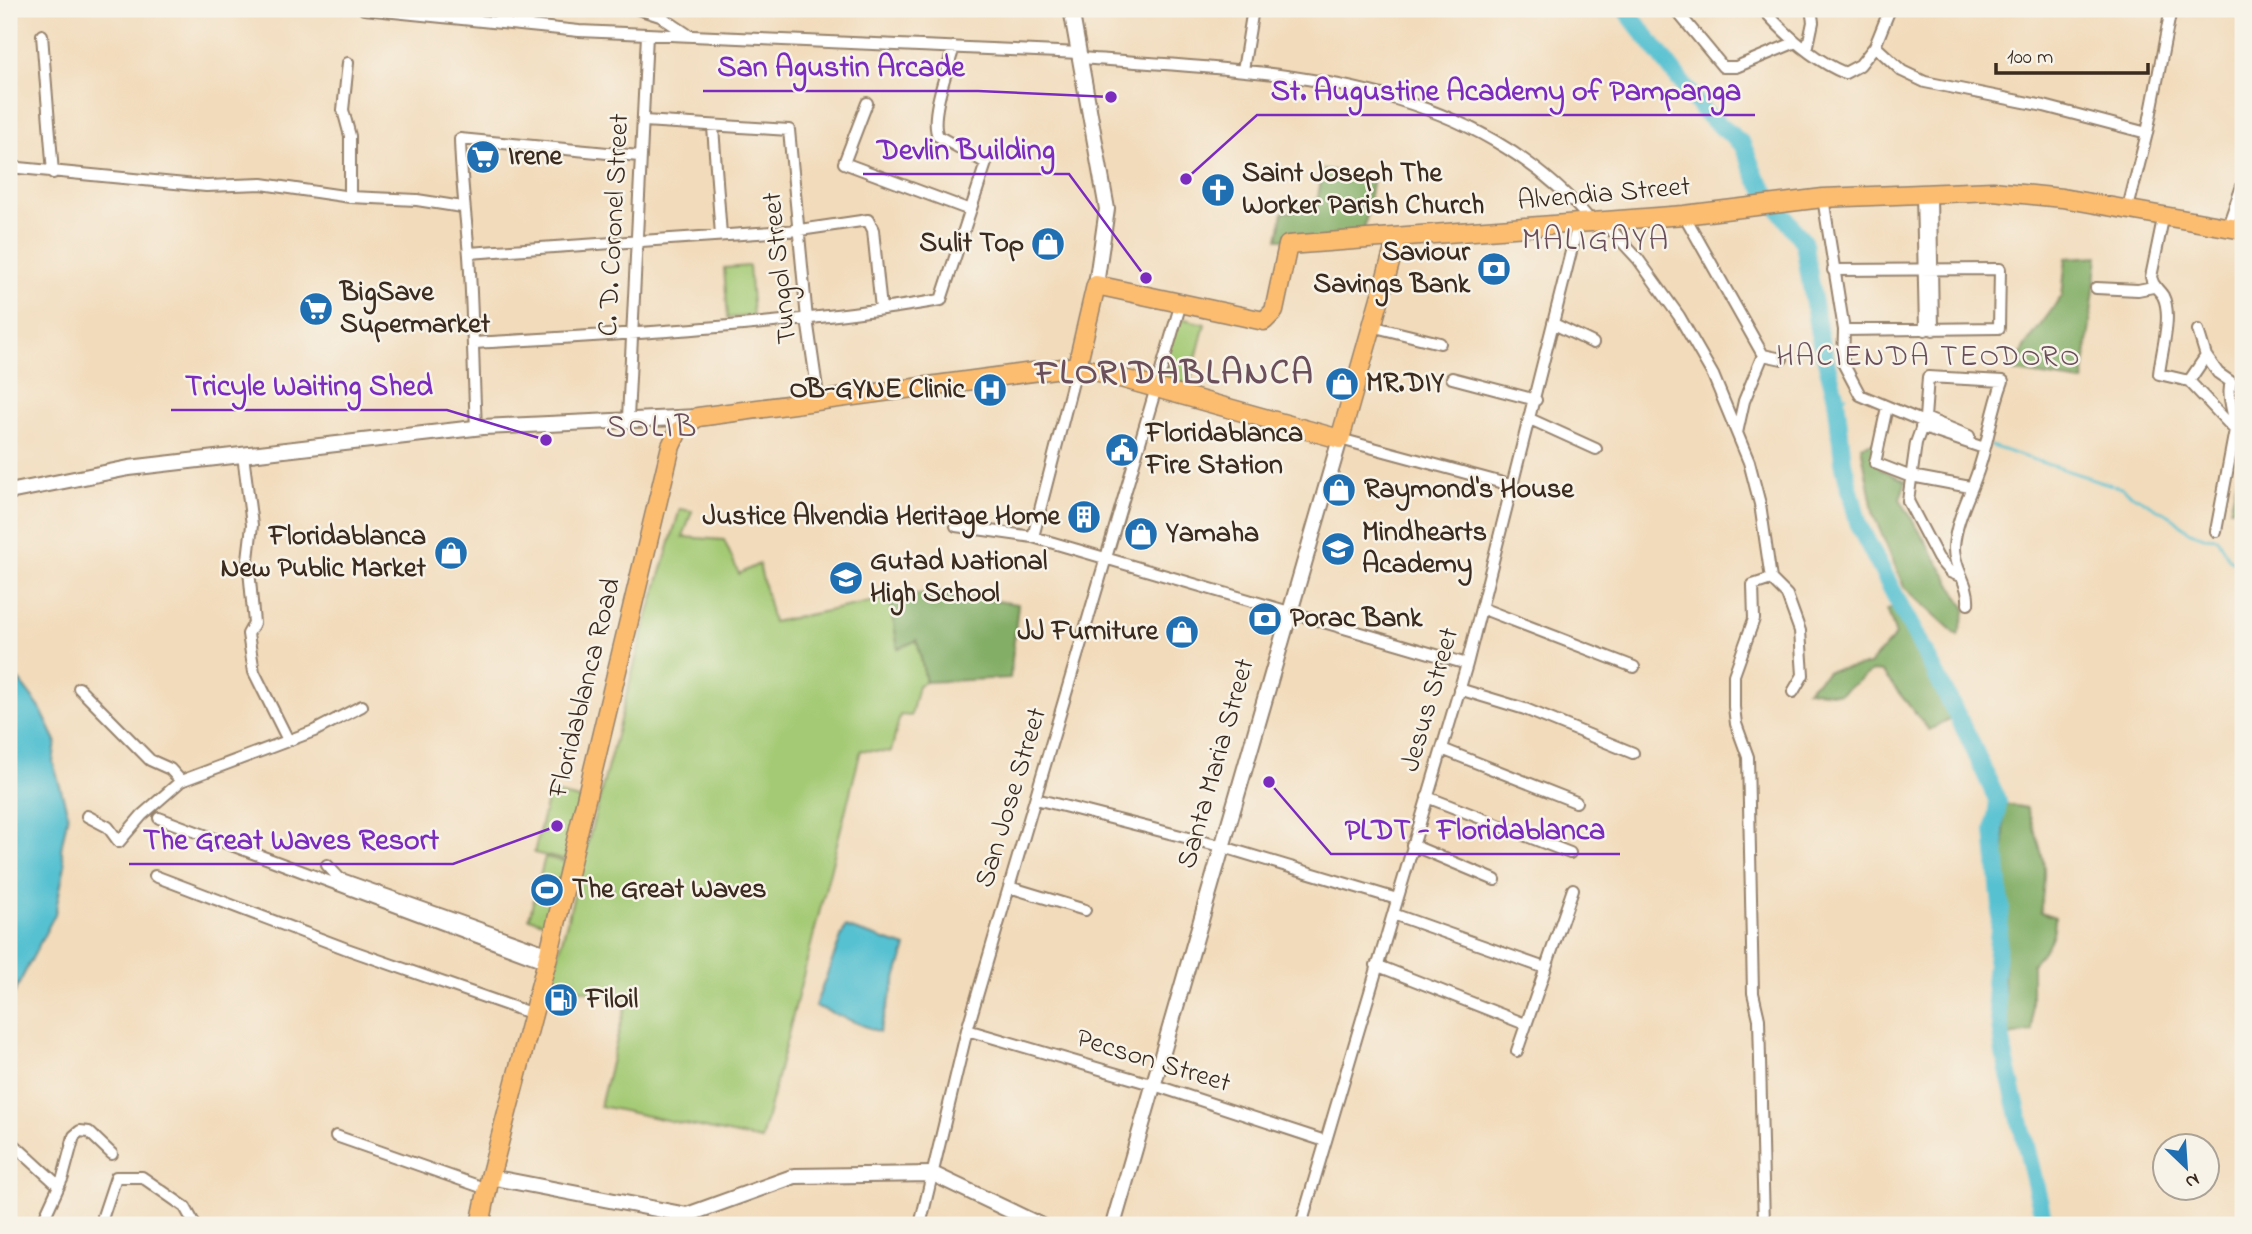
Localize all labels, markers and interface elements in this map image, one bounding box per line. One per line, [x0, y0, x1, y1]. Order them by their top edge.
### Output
scale bar [1996, 32, 2149, 76]
callout: San Agustin Arcade [703, 40, 978, 91]
text: 100 m [2007, 43, 2053, 73]
text: San Agustin Arcade [717, 47, 966, 92]
callout: St. Augustine Academy of Pampanga [1257, 64, 1755, 115]
text: St. Augustine Academy of Pampanga [1271, 71, 1741, 116]
street label: C. D. Coronel Street [589, 113, 641, 337]
callout: Devlin Building [863, 123, 1069, 174]
text: Devlin Building [875, 130, 1055, 175]
place label: Irene [508, 137, 564, 178]
supermarket icon: Irene [464, 138, 502, 176]
place label: Saint Joseph The Worker Parish Church [1242, 154, 1484, 227]
street label: Alvendia Street [1516, 167, 1692, 223]
church icon: Saint Joseph The Worker Parish Church [1199, 171, 1237, 209]
street label: Tungol Street [753, 190, 809, 346]
district label: MALIGAYA [1522, 218, 1670, 265]
place label: Sulit Top [919, 224, 1024, 265]
shop icon: Sulit Top [1029, 225, 1067, 263]
place label: Saviour Savings Bank [1313, 233, 1471, 307]
bank icon: Saviour Savings Bank [1475, 250, 1513, 288]
place label: BigSave Supermarket [338, 273, 491, 346]
supermarket icon: BigSave Supermarket [297, 290, 335, 328]
district label: HACIENDA TEODORO [1776, 336, 2082, 380]
district label: FLORIDABLANCA [1033, 349, 1315, 400]
callout: Tricyle Waiting Shed [171, 359, 447, 410]
place label: MR.DIY [1366, 364, 1445, 405]
shop icon: MR.DIY [1323, 365, 1361, 403]
text: Tricyle Waiting Shed [185, 366, 433, 411]
place label: OB-GYNE Clinic [790, 370, 966, 411]
hospital icon: OB-GYNE Clinic [971, 371, 1009, 409]
district label: SOLIB [606, 405, 698, 452]
place label: Floridablanca Fire Station [1144, 414, 1303, 487]
public building icon: Floridablanca Fire Station [1103, 431, 1141, 469]
place label: Raymond's House [1364, 470, 1575, 511]
shop icon: Raymond's House [1320, 471, 1358, 509]
place label: Justice Alvendia Heritage Home [703, 497, 1061, 539]
building icon: Justice Alvendia Heritage Home [1065, 498, 1103, 536]
place label: Mindhearts Academy [1362, 513, 1487, 586]
place label: Yamaha [1165, 514, 1259, 555]
shop icon: Yamaha [1122, 515, 1160, 553]
place label: Floridablanca New Public Market [221, 517, 427, 590]
school or university icon: Mindhearts Academy [1319, 530, 1357, 568]
shop icon: Floridablanca New Public Market [432, 534, 470, 572]
place label: Gutad National High School [870, 542, 1048, 616]
school or university icon: Gutad National High School [827, 559, 865, 597]
street label: Floridablanca Road [539, 574, 633, 803]
place label: Porac Bank [1290, 599, 1423, 640]
bank icon: Porac Bank [1246, 600, 1284, 638]
place label: JJ Furniture [1017, 612, 1159, 653]
shop icon: JJ Furniture [1163, 613, 1201, 651]
street label: Jesus Street [1391, 623, 1471, 777]
street label: Santa Maria Street [1167, 654, 1267, 874]
street label: San Jose Street [965, 703, 1059, 893]
callout: PLDT - Floridablanca [1331, 803, 1620, 854]
text: PLDT - Floridablanca [1345, 810, 1605, 854]
callout: The Great Waves Resort [129, 813, 453, 864]
text: The Great Waves Resort [143, 820, 440, 864]
place label: The Great Waves [572, 870, 766, 911]
sports icon: The Great Waves [528, 871, 566, 909]
place label: Filoil [584, 980, 638, 1021]
fuel station icon: Filoil [542, 981, 580, 1019]
street label: Pecson Street [1071, 1019, 1235, 1105]
north arrow [2150, 1132, 2220, 1202]
text: N [2180, 1165, 2204, 1195]

